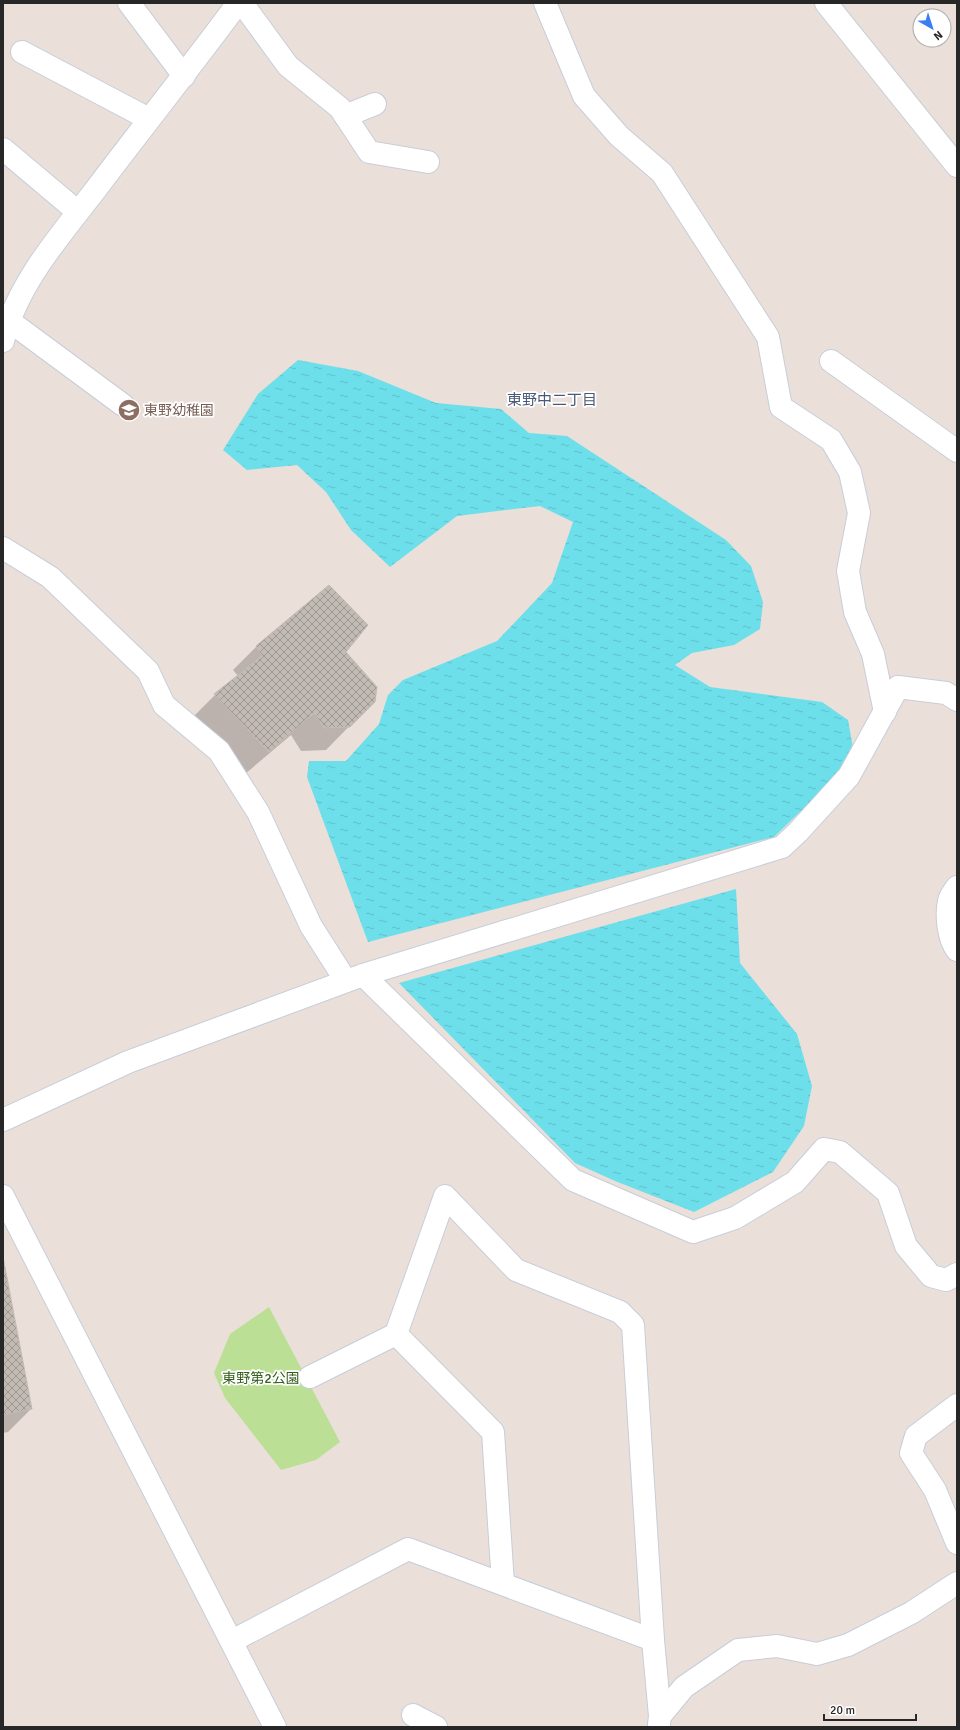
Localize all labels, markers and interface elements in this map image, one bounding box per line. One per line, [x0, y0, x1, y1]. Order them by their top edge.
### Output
north arrow [912, 8, 952, 48]
text: N [931, 28, 945, 43]
district label: 東野中二丁目 [507, 391, 597, 409]
school or university icon: 東野幼稚園 [116, 397, 142, 423]
place label: 東野幼稚園 [144, 402, 214, 419]
park label: 東野第2公園 [222, 1370, 300, 1387]
scale bar [824, 1696, 916, 1722]
text: 20 m [830, 1703, 855, 1718]

